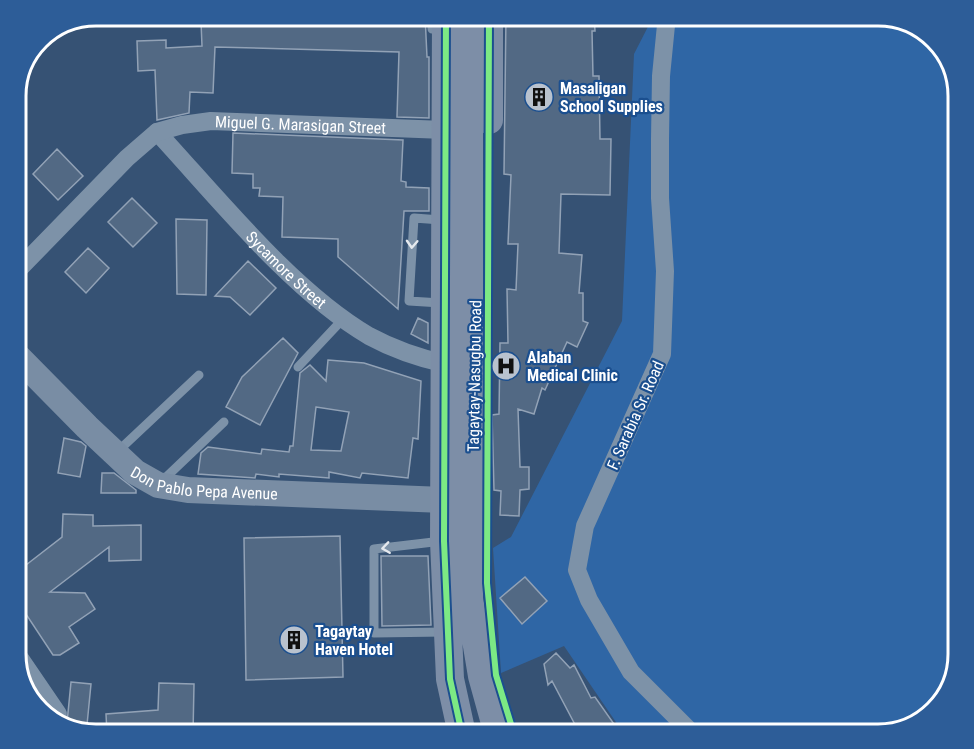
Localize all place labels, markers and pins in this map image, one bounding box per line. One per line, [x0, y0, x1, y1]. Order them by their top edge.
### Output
place label: Masaligan School Supplies [560, 79, 663, 116]
building icon: Masaligan School Supplies [523, 81, 555, 113]
place label: Alaban Medical Clinic [527, 348, 618, 385]
hospital icon: Alaban Medical Clinic [490, 350, 522, 382]
place label: Tagaytay Haven Hotel [315, 622, 393, 659]
building icon: Tagaytay Haven Hotel [278, 624, 310, 656]

